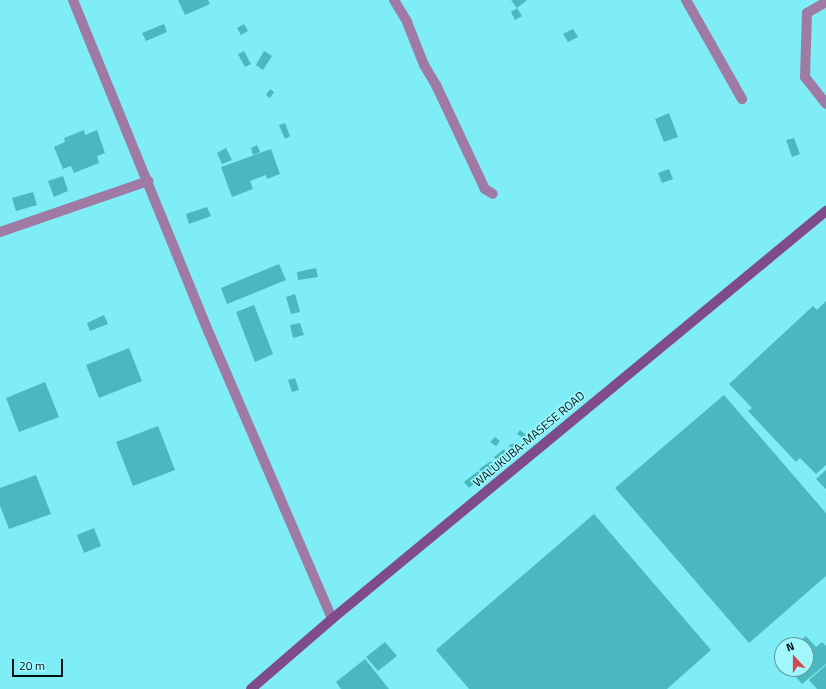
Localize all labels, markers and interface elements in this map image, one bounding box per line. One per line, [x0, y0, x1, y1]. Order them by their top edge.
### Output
street label: WALUKUBA-MASESE ROAD [470, 388, 588, 490]
north arrow [774, 637, 814, 677]
text: N [784, 638, 796, 656]
scale bar [14, 651, 65, 677]
text: 20 m [19, 656, 45, 675]

